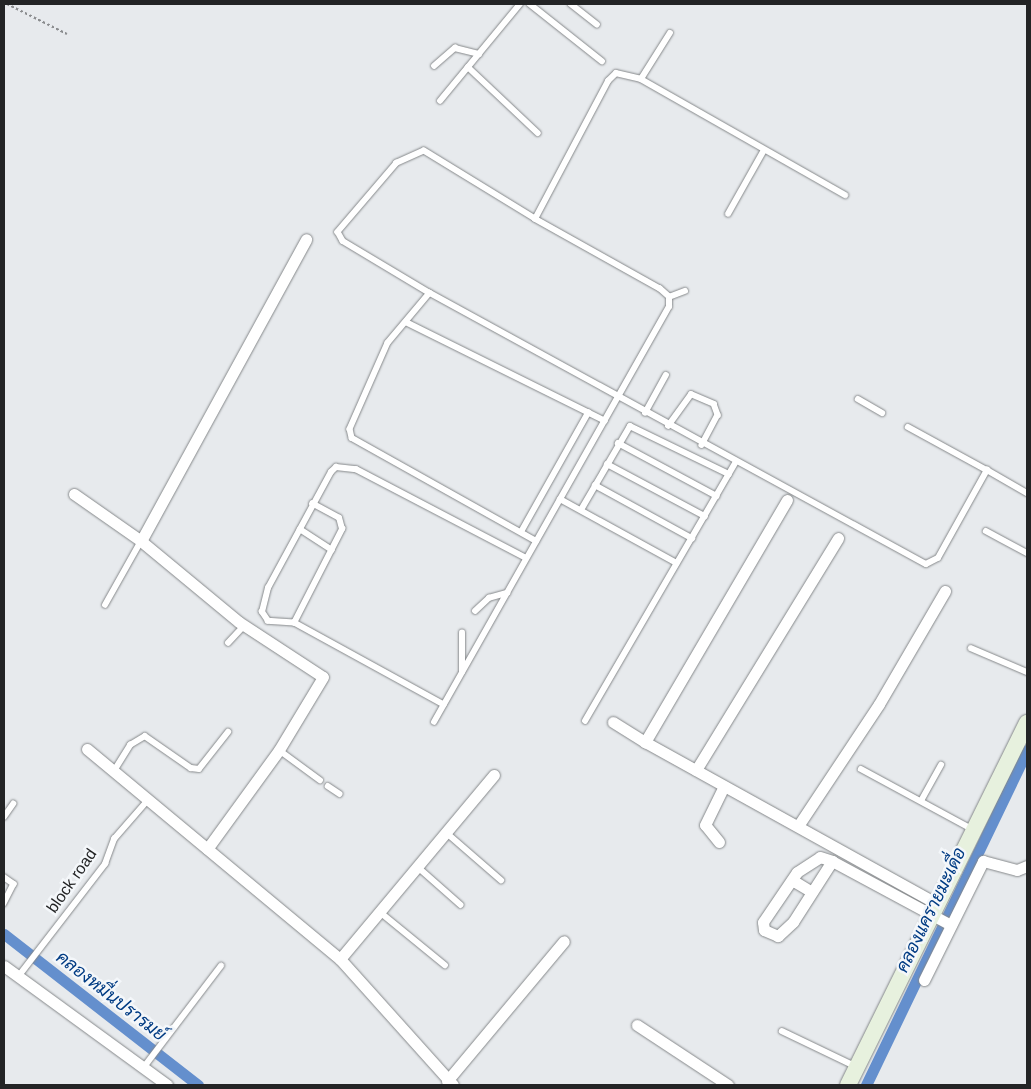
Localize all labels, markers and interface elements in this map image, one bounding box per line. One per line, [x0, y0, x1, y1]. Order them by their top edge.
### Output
water label: คลองแครายมะเดื่อ [891, 844, 971, 976]
street label: block road [43, 845, 101, 917]
water label: คลองหมื่นปรารมย์ [52, 946, 170, 1046]

